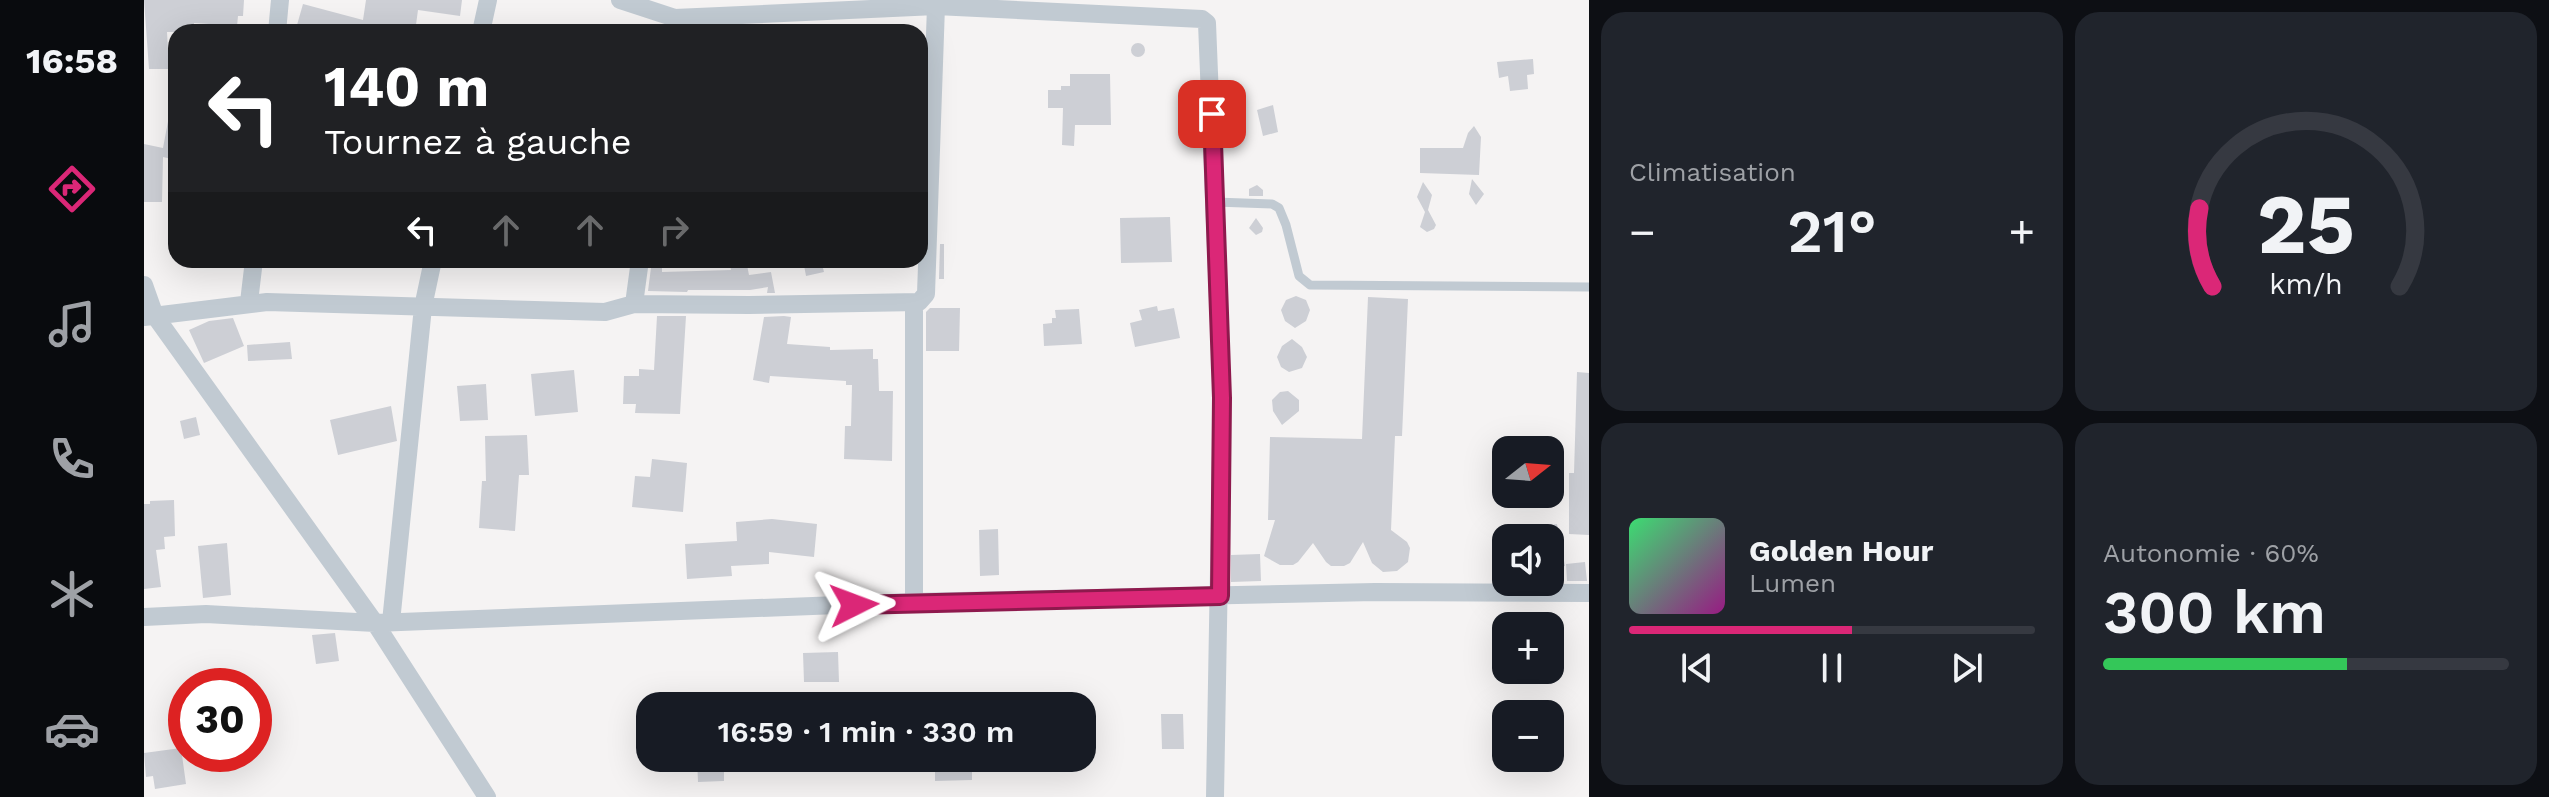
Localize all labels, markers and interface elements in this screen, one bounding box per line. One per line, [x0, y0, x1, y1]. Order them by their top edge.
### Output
text: 16:58 [26, 40, 118, 82]
text: 140 m [324, 54, 489, 120]
icon: left [192, 56, 296, 160]
pin [1178, 80, 1246, 148]
icon: arrive [1190, 92, 1234, 136]
text: Tournez à gauche [324, 121, 632, 163]
text: Climatisation [1629, 157, 1796, 187]
icon: directions [44, 161, 100, 217]
text: 25 [2257, 176, 2355, 273]
text: 21° [1787, 196, 1877, 267]
text: − [1629, 206, 1656, 258]
text: + [2008, 206, 2035, 258]
icon: left [400, 208, 444, 252]
icon: ahead [484, 208, 528, 252]
icon: ahead [568, 208, 612, 252]
icon: right [652, 208, 696, 252]
text: km/h [2269, 267, 2343, 301]
icon: music [44, 296, 100, 352]
icon: phone [44, 431, 100, 487]
north arrow [1492, 436, 1564, 508]
map controls [1492, 436, 1564, 772]
button: sound [1492, 524, 1564, 596]
text: Golden Hour [1749, 533, 1933, 568]
text: Autonomie · 60% [2103, 538, 2319, 568]
position arrow [812, 563, 896, 647]
icon: climate [44, 566, 100, 622]
text: Lumen [1749, 568, 1836, 598]
text: 300 km [2103, 577, 2326, 648]
button: + [1492, 612, 1564, 684]
icon: previous [1675, 646, 1719, 690]
icon: pause [1810, 646, 1854, 690]
icon: next [1945, 646, 1989, 690]
speed limit sign: 30 [168, 668, 272, 772]
button: − [1492, 700, 1564, 772]
icon: car [44, 701, 100, 757]
text: 16:59 · 1 min · 330 m [718, 714, 1014, 749]

